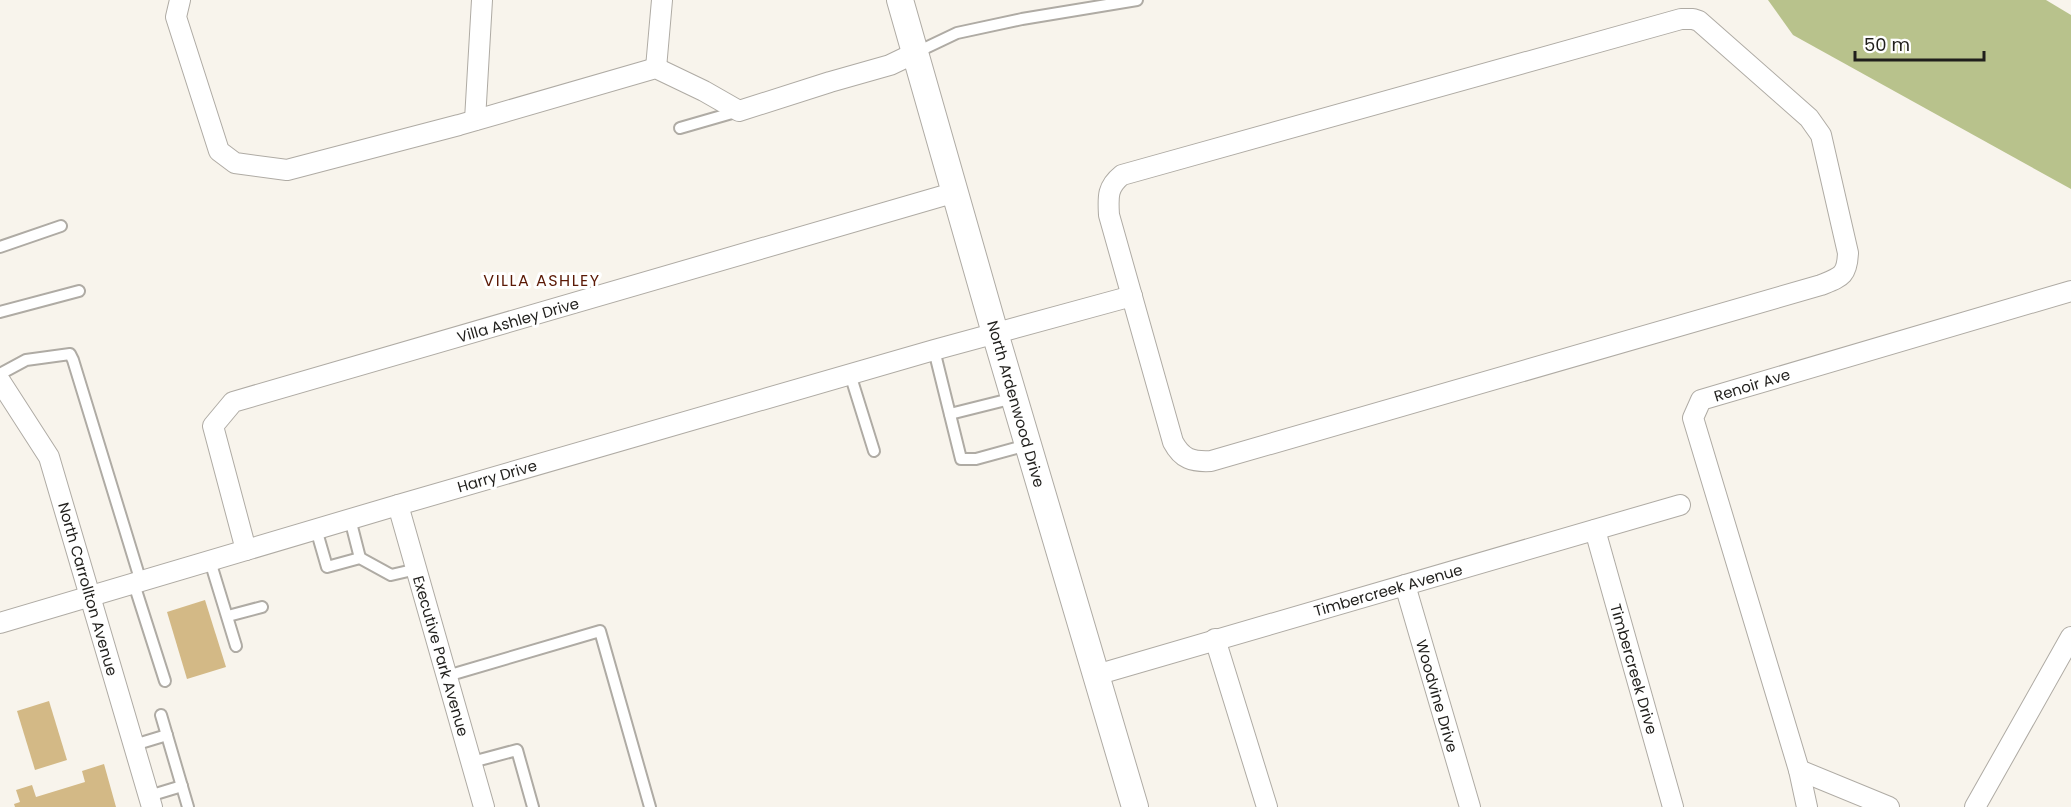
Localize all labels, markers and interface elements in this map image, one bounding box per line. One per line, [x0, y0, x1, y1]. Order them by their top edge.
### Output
scale bar [1855, 24, 1984, 62]
text: 50 m [1864, 32, 1910, 57]
district label: VILLA ASHLEY [483, 269, 601, 292]
street label: Villa Ashley Drive [455, 293, 581, 347]
street label: North Ardenwood Drive [982, 318, 1050, 490]
street label: Renoir Ave [1711, 363, 1793, 407]
street label: Harry Drive [455, 455, 539, 497]
street label: North Carrollton Avenue [53, 500, 123, 678]
street label: Timbercreek Avenue [1311, 559, 1465, 621]
street label: Executive Park Avenue [408, 573, 474, 739]
street label: Timbercreek Drive [1605, 601, 1663, 737]
street label: Woodvine Drive [1411, 637, 1463, 755]

